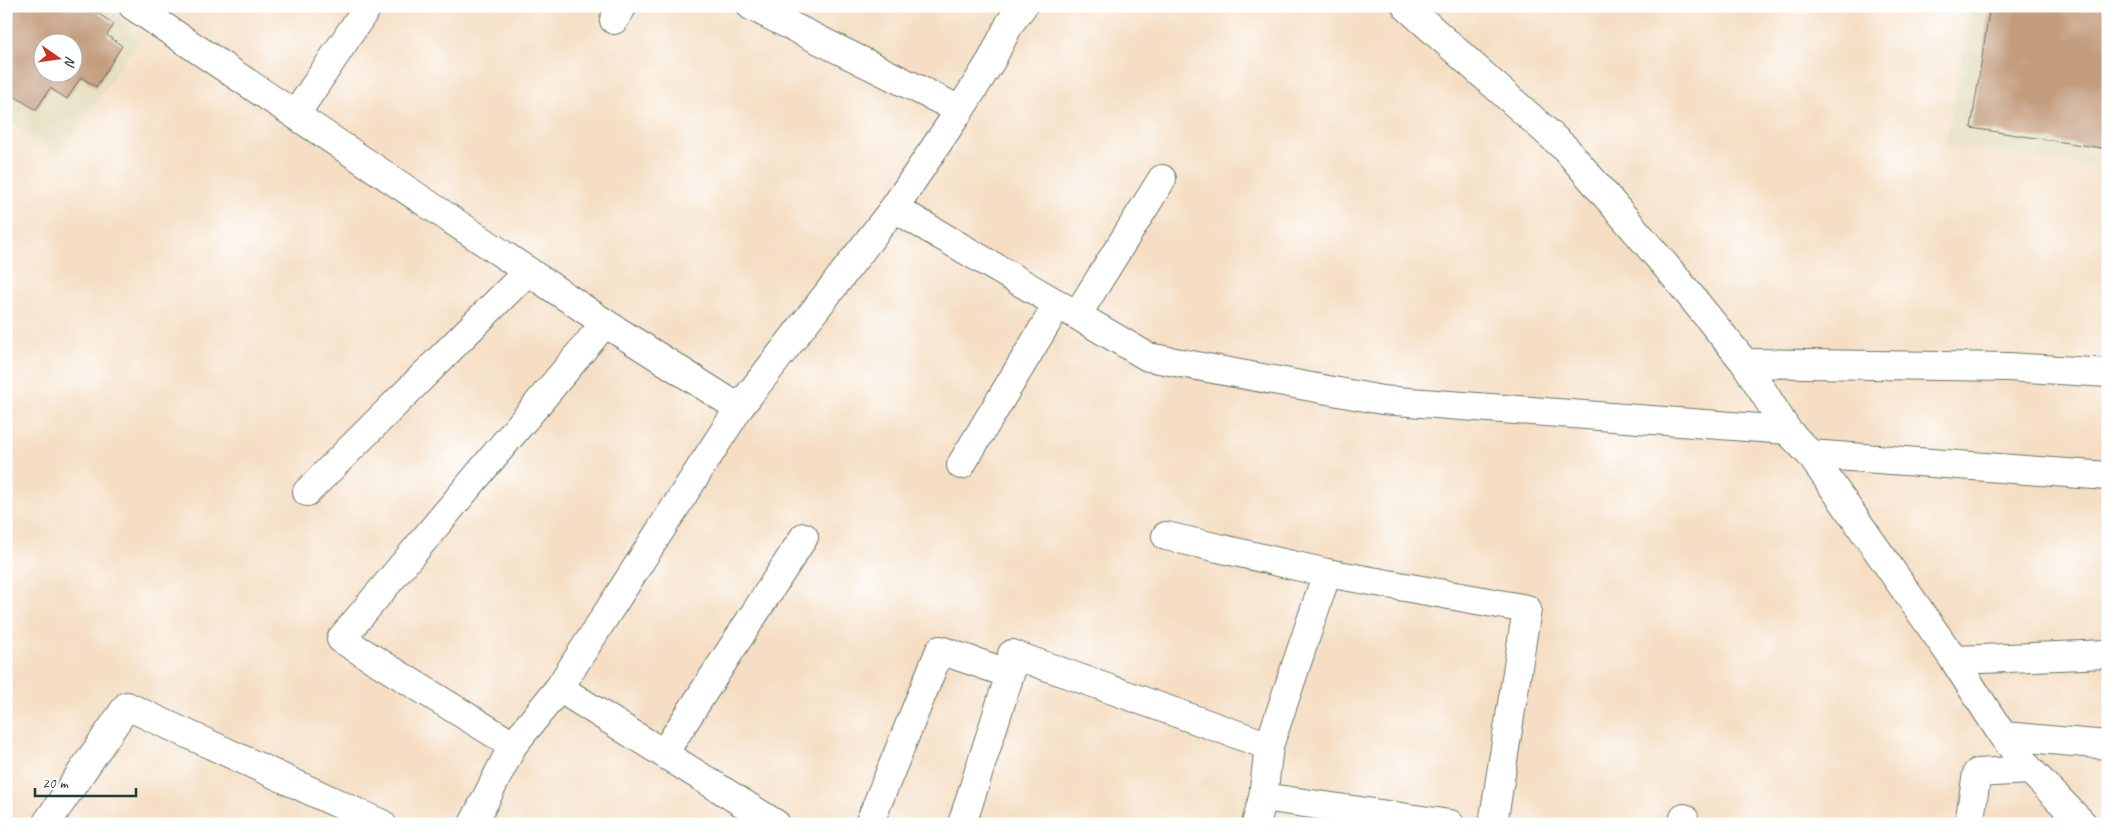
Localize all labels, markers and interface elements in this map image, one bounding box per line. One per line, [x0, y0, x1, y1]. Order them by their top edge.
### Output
north arrow [32, 32, 82, 82]
text: N [60, 55, 79, 69]
scale bar [35, 765, 136, 797]
text: 20 m [42, 774, 69, 793]

